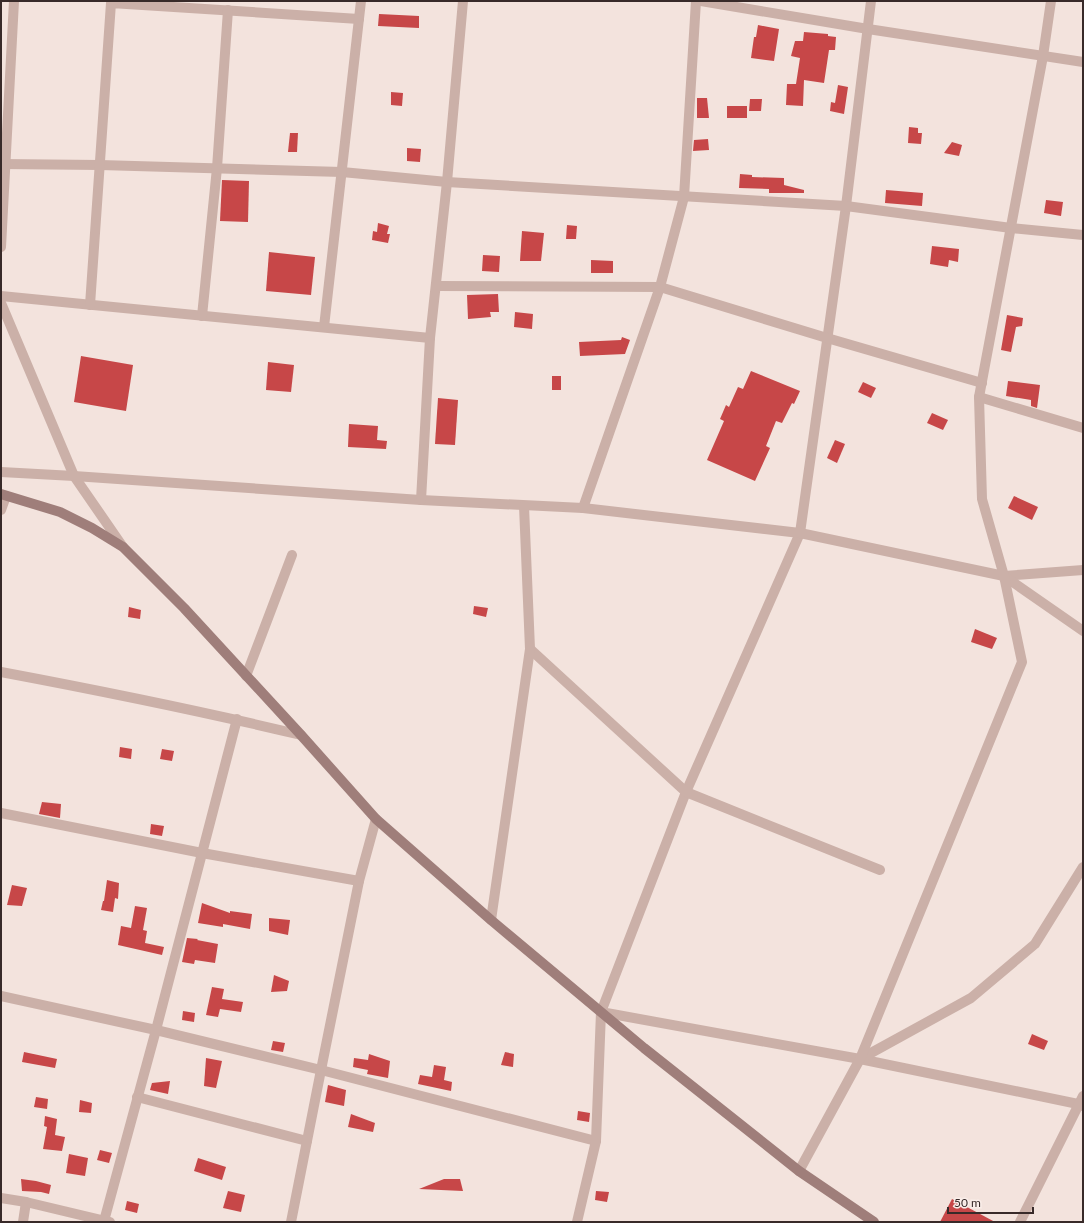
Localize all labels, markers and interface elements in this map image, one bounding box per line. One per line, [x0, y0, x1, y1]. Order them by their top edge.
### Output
scale bar [948, 1189, 1033, 1215]
text: 50 m [954, 1195, 981, 1210]

